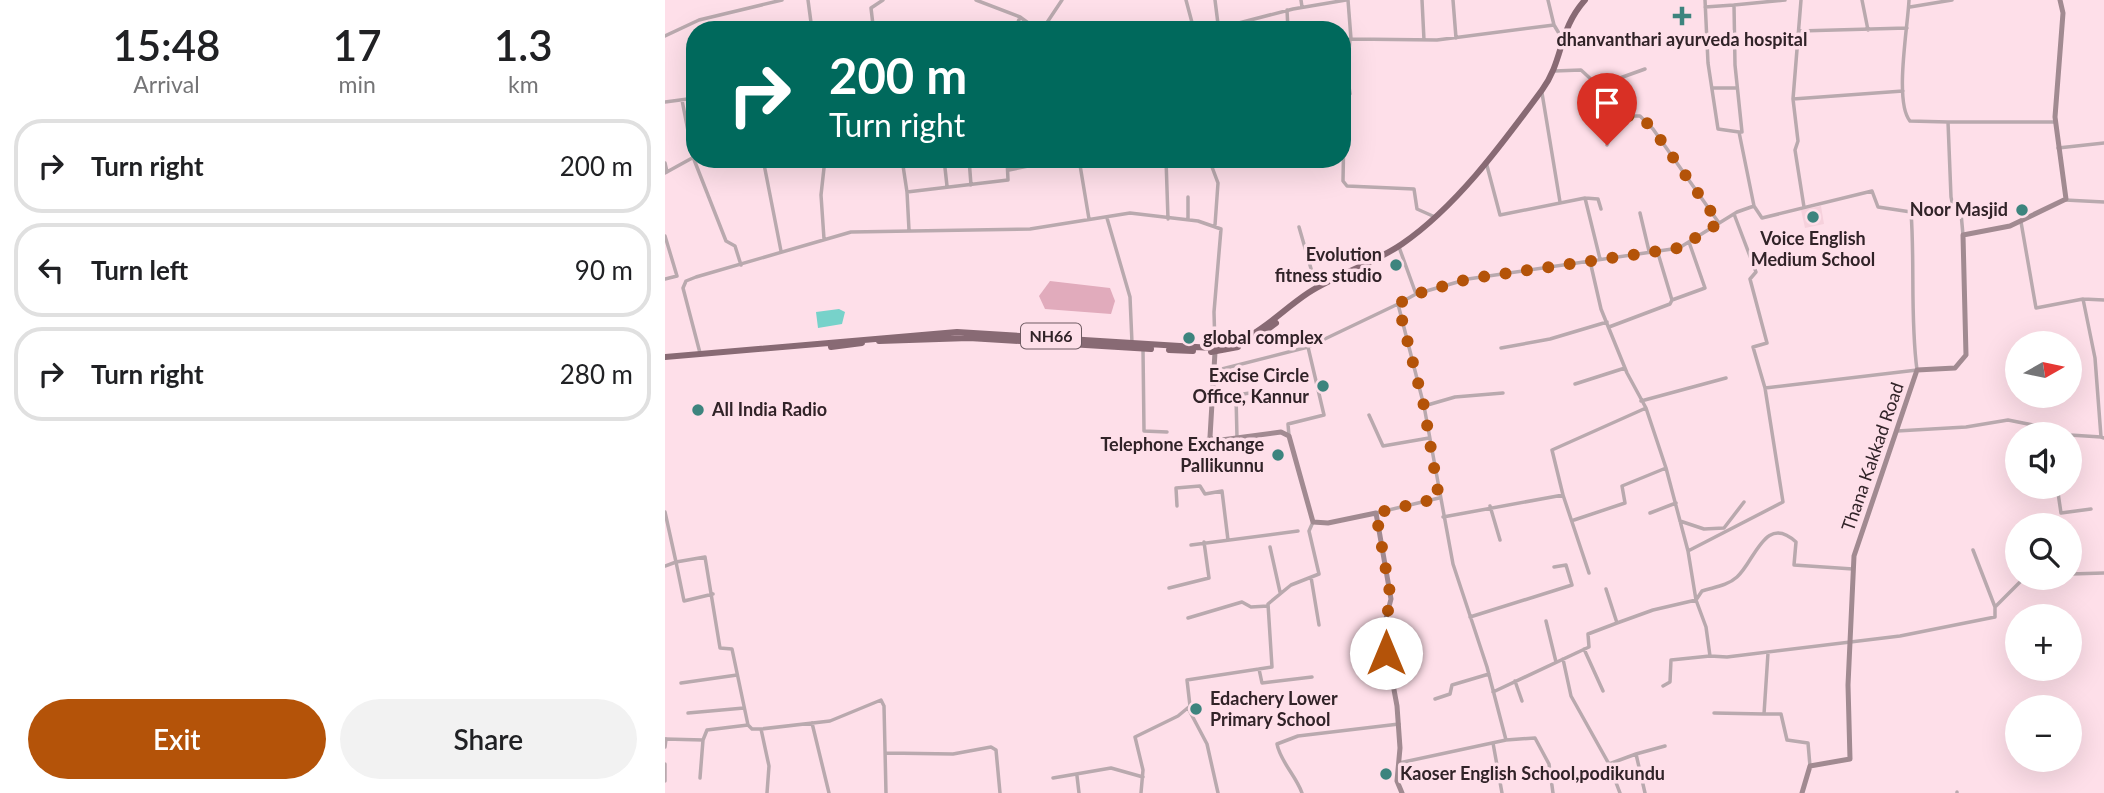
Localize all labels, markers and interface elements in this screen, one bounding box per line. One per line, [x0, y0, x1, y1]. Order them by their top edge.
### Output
marker: dhanvanthari ayurveda hospital [1672, 6, 1692, 26]
text: 15:48 [112, 20, 220, 70]
text: 17 [333, 20, 382, 70]
text: 1.3 [494, 20, 553, 70]
place label: dhanvanthari ayurveda hospital [1557, 28, 1807, 50]
text: 200 m [829, 46, 967, 104]
icon: right [714, 49, 805, 140]
text: Arrival [133, 70, 200, 98]
text: min [339, 70, 376, 98]
text: km [508, 70, 539, 98]
pin [1577, 73, 1637, 145]
icon: arrive [1588, 84, 1626, 122]
text: Turn right [829, 105, 965, 144]
icon: right [32, 147, 70, 185]
text: Turn right [91, 150, 204, 182]
text: 200 m [560, 150, 633, 182]
place label: Noor Masjid [1910, 198, 2008, 220]
marker: Noor Masjid [2014, 202, 2030, 218]
marker: Voice English Medium School [1805, 209, 1821, 225]
place label: Voice English Medium School [1751, 227, 1875, 270]
place label: Evolution fitness studio [1275, 243, 1382, 286]
icon: left [32, 251, 70, 289]
text: Turn left [91, 254, 188, 286]
text: 90 m [575, 254, 633, 286]
marker: Evolution fitness studio [1388, 257, 1404, 273]
road number: NH66 [1021, 324, 1081, 348]
place label: global complex [1203, 326, 1324, 348]
marker: global complex [1181, 330, 1197, 346]
north arrow [2005, 331, 2083, 408]
map controls [2005, 331, 2082, 772]
icon: right [32, 355, 70, 393]
text: Turn right [91, 358, 204, 390]
text: 280 m [560, 358, 633, 390]
place label: Excise Circle Office, Kannur [1193, 364, 1309, 407]
marker: Excise Circle Office, Kannur [1315, 378, 1331, 394]
street label: Thana Kakkad Road [1836, 379, 1908, 534]
place label: All India Radio [711, 398, 827, 420]
marker: All India Radio [690, 402, 706, 418]
button: sound [2005, 422, 2082, 499]
place label: Telephone Exchange Pallikunnu [1100, 433, 1264, 476]
marker: Telephone Exchange Pallikunnu [1270, 447, 1286, 463]
button: search [2005, 513, 2082, 590]
button: + [2005, 604, 2082, 681]
position arrow [1349, 616, 1423, 690]
place label: Edachery Lower Primary School [1210, 687, 1338, 730]
button: − [2005, 695, 2082, 772]
button: Exit [28, 699, 326, 779]
button: Share [340, 699, 637, 779]
marker: Edachery Lower Primary School [1188, 701, 1204, 717]
place label: Kaoser English School,podikundu [1400, 762, 1665, 784]
marker: Kaoser English School,podikundu [1378, 766, 1394, 782]

